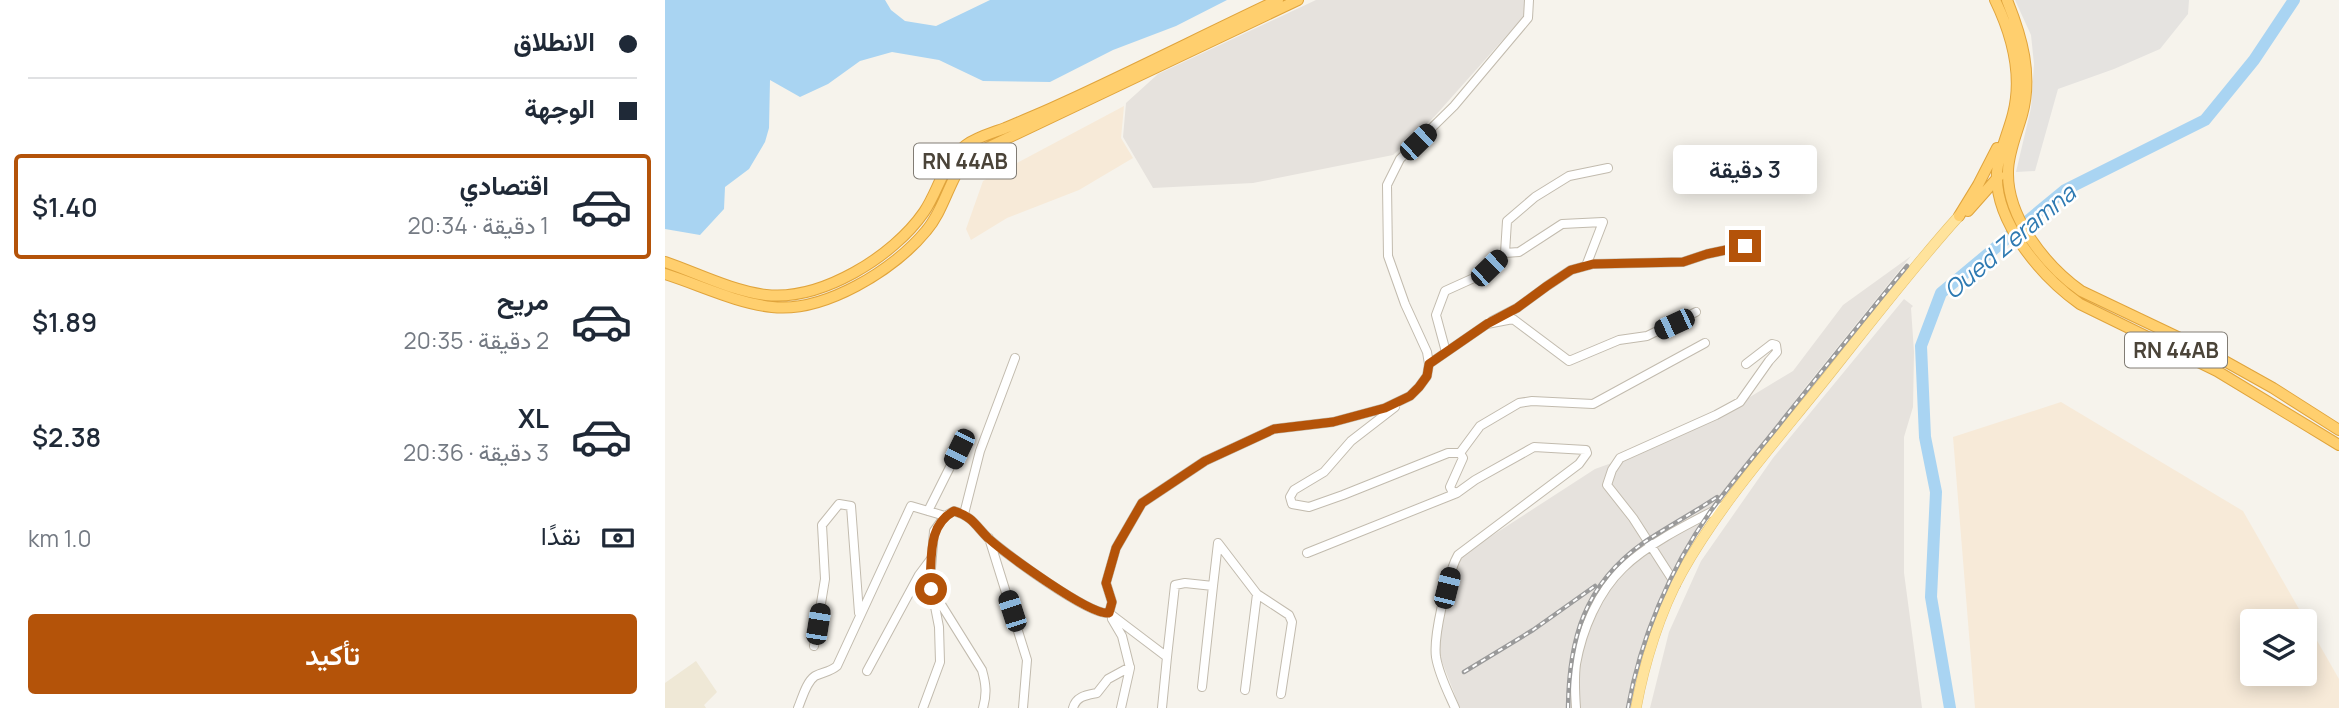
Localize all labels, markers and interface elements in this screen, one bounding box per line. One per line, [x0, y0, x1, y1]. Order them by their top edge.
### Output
text: الانطلاق [513, 23, 595, 59]
text: الوجهة [524, 90, 595, 126]
car [1396, 120, 1441, 164]
road number: RN 44AB [914, 144, 1016, 178]
callout: 3 دقيقة [1673, 145, 1817, 194]
text: 3 دقيقة [1709, 153, 1781, 185]
text: اقتصادي [460, 167, 549, 203]
icon: car [570, 175, 633, 238]
water label: Oued Zeramna [1936, 175, 2083, 306]
text: $1.40 [32, 189, 98, 225]
text: 1 دقيقة · 20:34 [407, 209, 549, 241]
route end [1729, 230, 1761, 262]
car [1467, 246, 1512, 290]
text: مريح [497, 282, 549, 318]
icon: car [570, 290, 633, 353]
text: $1.89 [32, 304, 97, 340]
car [1651, 306, 1698, 342]
text: 2 دقيقة · 20:35 [404, 324, 549, 356]
road number: RN 44AB [2125, 332, 2227, 368]
text: XL [518, 400, 549, 436]
icon: car [570, 405, 633, 468]
text: $2.38 [32, 419, 101, 455]
car [941, 426, 978, 472]
text: 3 دقيقة · 20:36 [403, 436, 549, 468]
text: نقدًا [541, 517, 581, 553]
icon: cash [599, 519, 637, 557]
text: 1.0 km [28, 522, 91, 554]
car [1432, 565, 1463, 611]
route start [915, 573, 947, 605]
car [996, 588, 1029, 634]
car [805, 602, 832, 646]
map controls [2240, 609, 2317, 686]
button: layers [2240, 609, 2317, 686]
button: تأكيد [28, 614, 637, 694]

